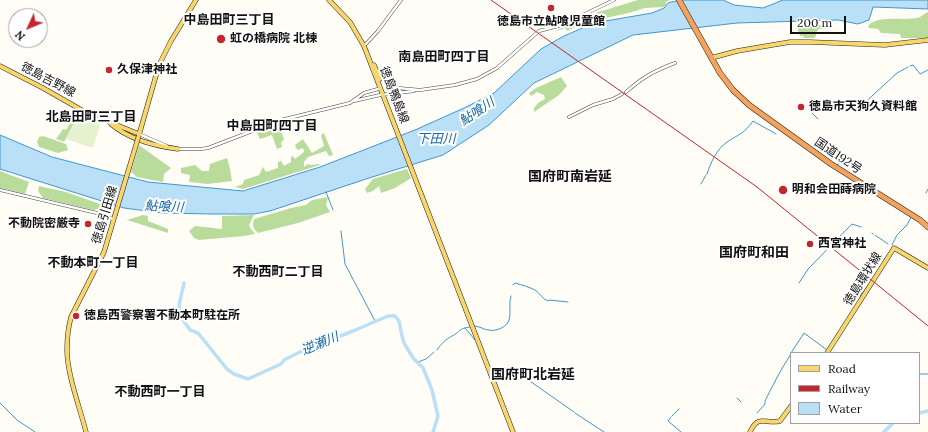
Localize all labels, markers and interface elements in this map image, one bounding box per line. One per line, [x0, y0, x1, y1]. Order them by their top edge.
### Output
marker: 徳島市立鮎喰児童館 [546, 3, 556, 13]
north arrow [8, 8, 48, 48]
scale bar [792, 8, 848, 34]
district label: 中島田町三丁目 [184, 12, 274, 28]
place label: 徳島市立鮎喰児童館 [497, 15, 605, 29]
text: 200 m [797, 15, 832, 30]
text: N [12, 28, 28, 44]
place label: 虹の橋病院 北棟 [230, 32, 317, 46]
marker: 虹の橋病院 北棟 [215, 33, 227, 45]
district label: 南島田町四丁目 [399, 49, 489, 65]
street label: 徳島吉野線 [18, 60, 78, 100]
place label: 久保津神社 [117, 63, 177, 77]
street label: 徳島鴨島線 [377, 64, 411, 126]
marker: 久保津神社 [104, 65, 114, 75]
water label: 鮎喰川 [456, 95, 498, 129]
place label: 徳島市天狗久資料館 [809, 100, 917, 114]
marker: 徳島市天狗久資料館 [796, 102, 806, 112]
district label: 北島田町三丁目 [46, 109, 136, 125]
district label: 中島田町四丁目 [227, 118, 317, 134]
water label: 下田川 [417, 131, 455, 147]
street label: 国道192号 [812, 135, 864, 177]
district label: 国府町南岩延 [528, 169, 612, 185]
place label: 明和会田蒔病院 [792, 183, 876, 197]
street label: 徳島引田線 [89, 184, 121, 246]
marker: 明和会田蒔病院 [777, 184, 789, 196]
water label: 鮎喰川 [144, 198, 184, 216]
place label: 不動院密厳寺 [8, 217, 80, 231]
marker: 不動院密厳寺 [83, 219, 93, 229]
place label: 西宮神社 [818, 237, 866, 251]
marker: 西宮神社 [805, 239, 815, 249]
district label: 国府町和田 [719, 245, 789, 261]
street label: 徳島環状線 [841, 250, 885, 308]
district label: 不動本町一丁目 [48, 255, 138, 271]
district label: 不動西町二丁目 [233, 264, 323, 280]
place label: 徳島西警察署不動本町駐在所 [84, 309, 240, 323]
marker: 徳島西警察署不動本町駐在所 [71, 311, 81, 321]
water label: 逆瀬川 [299, 329, 341, 359]
legend [790, 352, 920, 424]
text: Road [828, 361, 856, 376]
district label: 国府町北岩延 [491, 367, 575, 383]
text: Railway [828, 381, 870, 396]
district label: 不動西町一丁目 [115, 384, 205, 400]
text: Water [828, 401, 862, 416]

